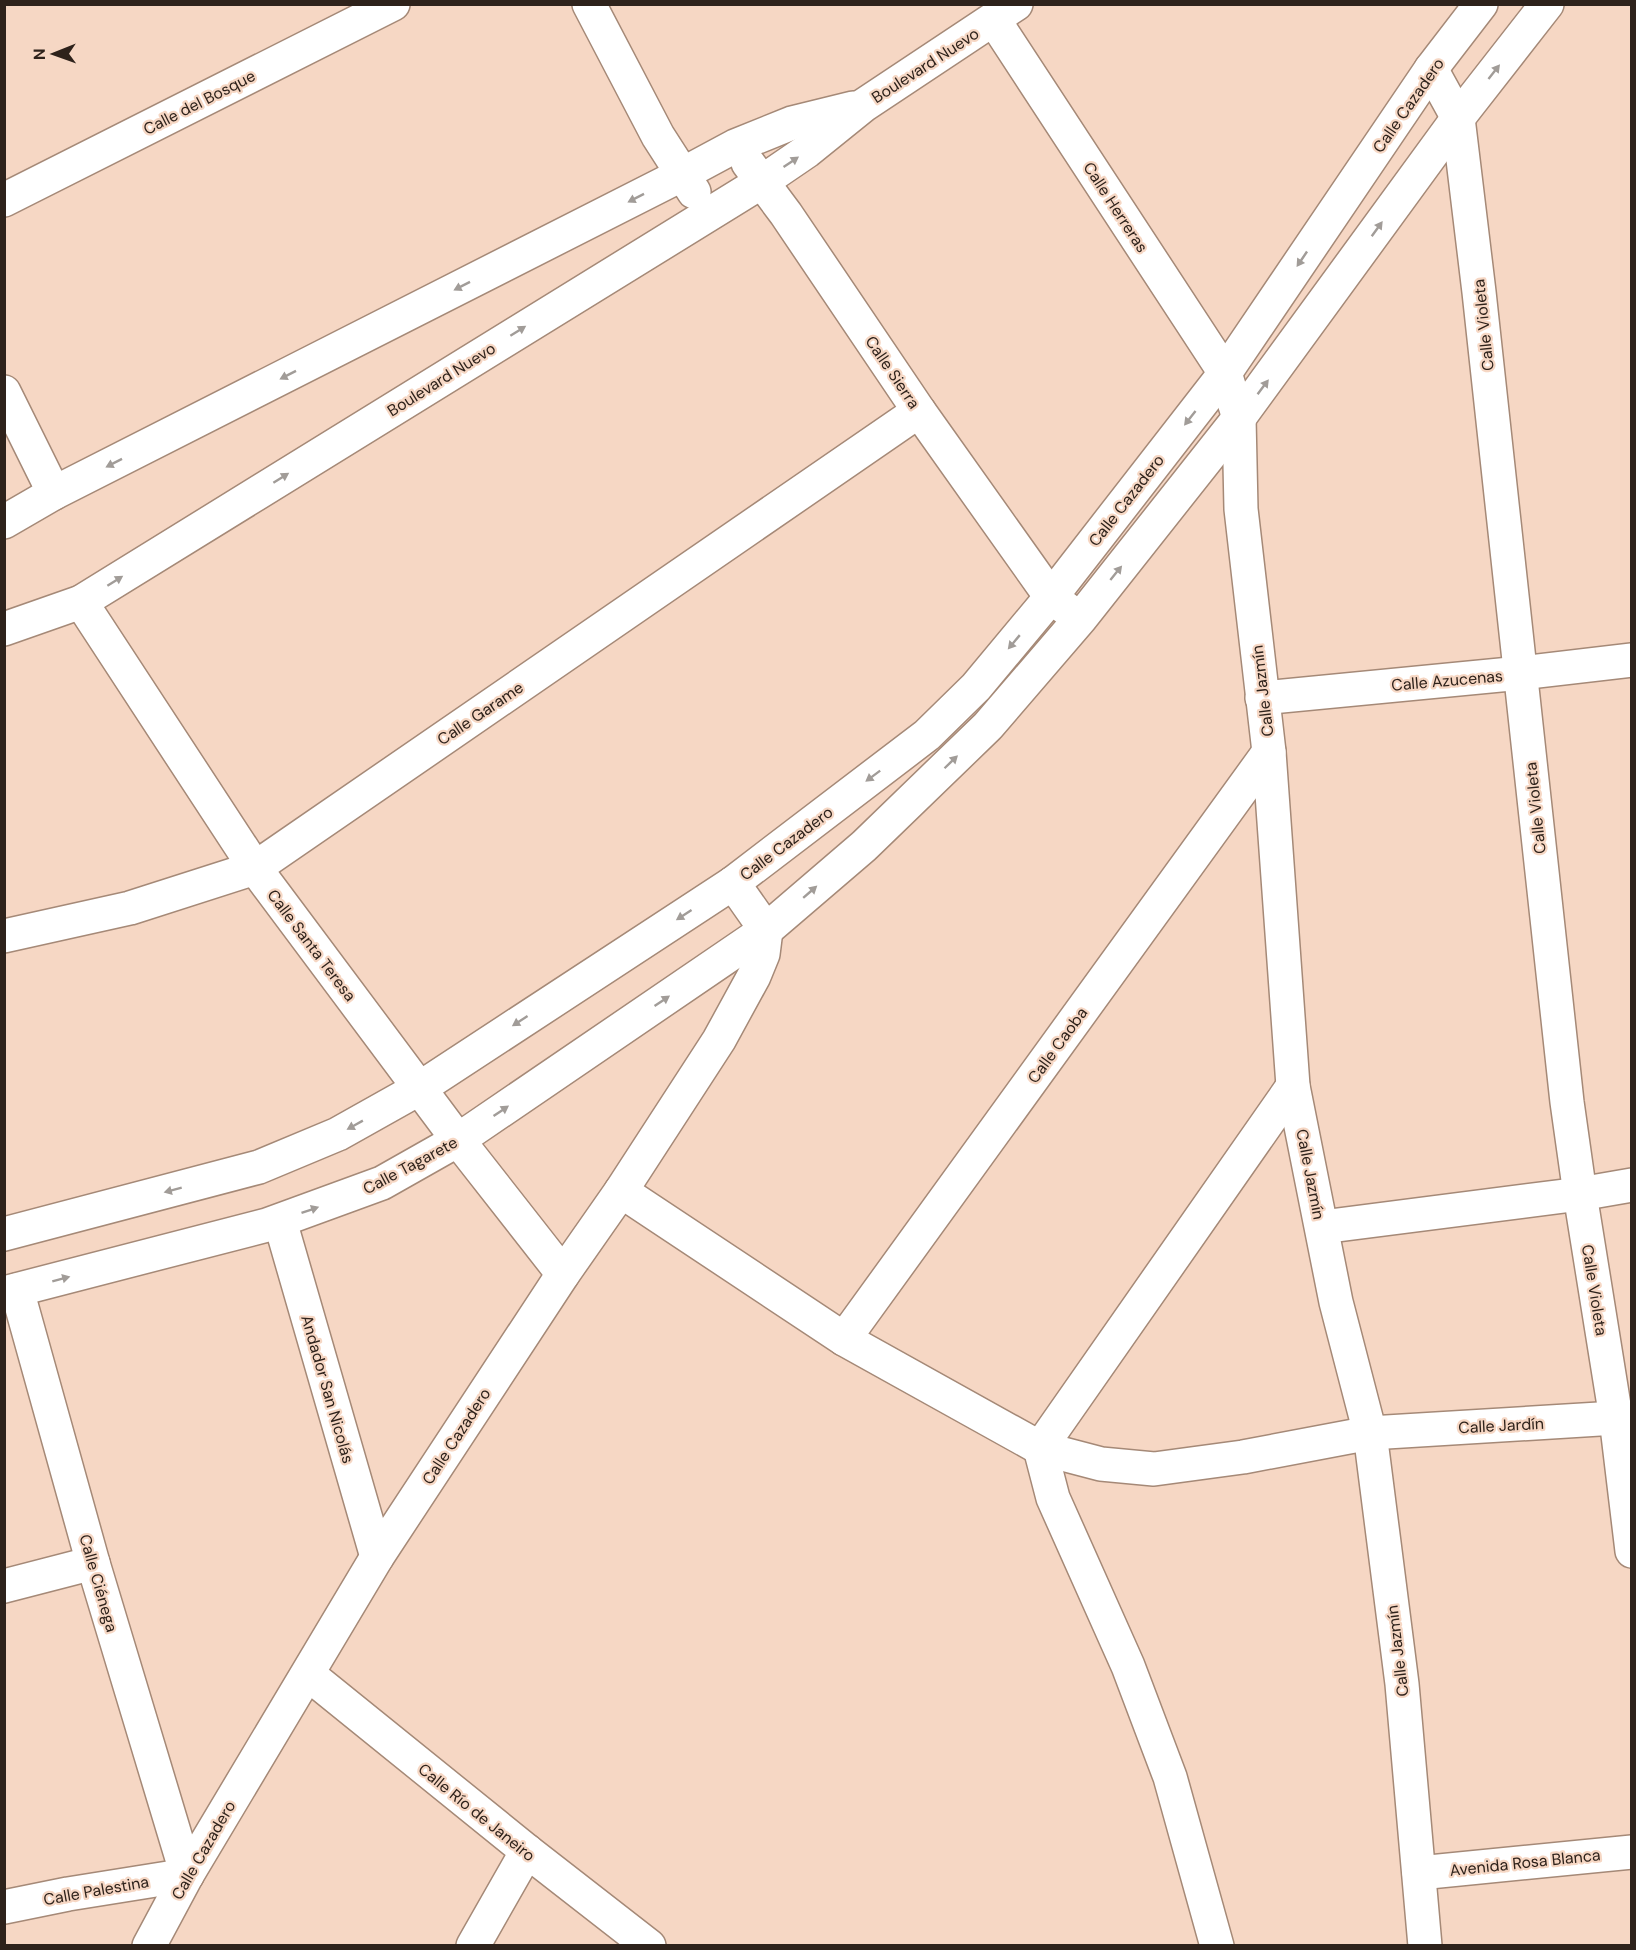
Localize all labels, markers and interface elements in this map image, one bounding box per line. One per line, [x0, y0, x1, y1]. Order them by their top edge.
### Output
street label: Boulevard Nuevo [868, 23, 983, 108]
north arrow [24, 24, 84, 84]
text: N [29, 48, 50, 60]
street label: Calle Cazadero [1368, 54, 1449, 157]
street label: Calle del Bosque [140, 65, 259, 140]
one-way arrow [1487, 65, 1499, 80]
one-way arrow [783, 157, 799, 168]
street label: Calle Herreras [1078, 158, 1153, 257]
one-way arrow [627, 194, 644, 203]
one-way arrow [1371, 221, 1383, 236]
one-way arrow [1297, 250, 1308, 267]
street label: Calle Violeta [1468, 278, 1499, 372]
one-way arrow [453, 282, 470, 291]
one-way arrow [510, 326, 526, 337]
street label: Calle Sierra [861, 332, 925, 413]
street label: Boulevard Nuevo [383, 338, 499, 421]
one-way arrow [279, 370, 296, 379]
one-way arrow [1256, 379, 1268, 394]
one-way arrow [1184, 409, 1196, 425]
street label: Calle Cazadero [1084, 450, 1169, 551]
one-way arrow [105, 457, 123, 467]
one-way arrow [273, 473, 289, 484]
one-way arrow [1109, 565, 1122, 581]
one-way arrow [107, 575, 123, 586]
one-way arrow [1007, 634, 1020, 650]
street label: Calle Jazmín [1246, 644, 1279, 738]
street label: Calle Azucenas [1390, 665, 1504, 696]
street label: Calle Garame [433, 677, 527, 750]
one-way arrow [944, 755, 958, 769]
street label: Calle Violeta [1520, 761, 1551, 855]
one-way arrow [865, 770, 881, 782]
street label: Calle Cazadero [736, 802, 837, 885]
street label: Calle Santa Teresa [263, 885, 361, 1006]
one-way arrow [802, 886, 817, 899]
one-way arrow [676, 909, 692, 920]
one-way arrow [653, 995, 669, 1007]
street label: Calle Caoba [1023, 1003, 1092, 1087]
one-way arrow [513, 1015, 529, 1027]
one-way arrow [492, 1105, 508, 1117]
one-way arrow [347, 1119, 364, 1129]
street label: Calle Jazmín [1291, 1127, 1330, 1221]
street label: Calle Tagarete [359, 1132, 461, 1199]
one-way arrow [163, 1186, 181, 1195]
one-way arrow [301, 1205, 319, 1215]
street label: Calle Violeta [1577, 1243, 1612, 1337]
one-way arrow [52, 1273, 70, 1283]
street label: Andador San Nicolás [296, 1312, 359, 1466]
street label: Calle Cazadero [417, 1384, 495, 1489]
street label: Calle Jardín [1458, 1413, 1544, 1438]
street label: Calle Ciénega [75, 1532, 123, 1635]
street label: Calle Jazmín [1381, 1604, 1414, 1698]
street label: Calle Río de Janeiro [414, 1759, 540, 1866]
street label: Calle Cazadero [167, 1797, 240, 1904]
street label: Avenida Rosa Blanca [1449, 1844, 1601, 1881]
street label: Calle Palestina [42, 1871, 150, 1910]

